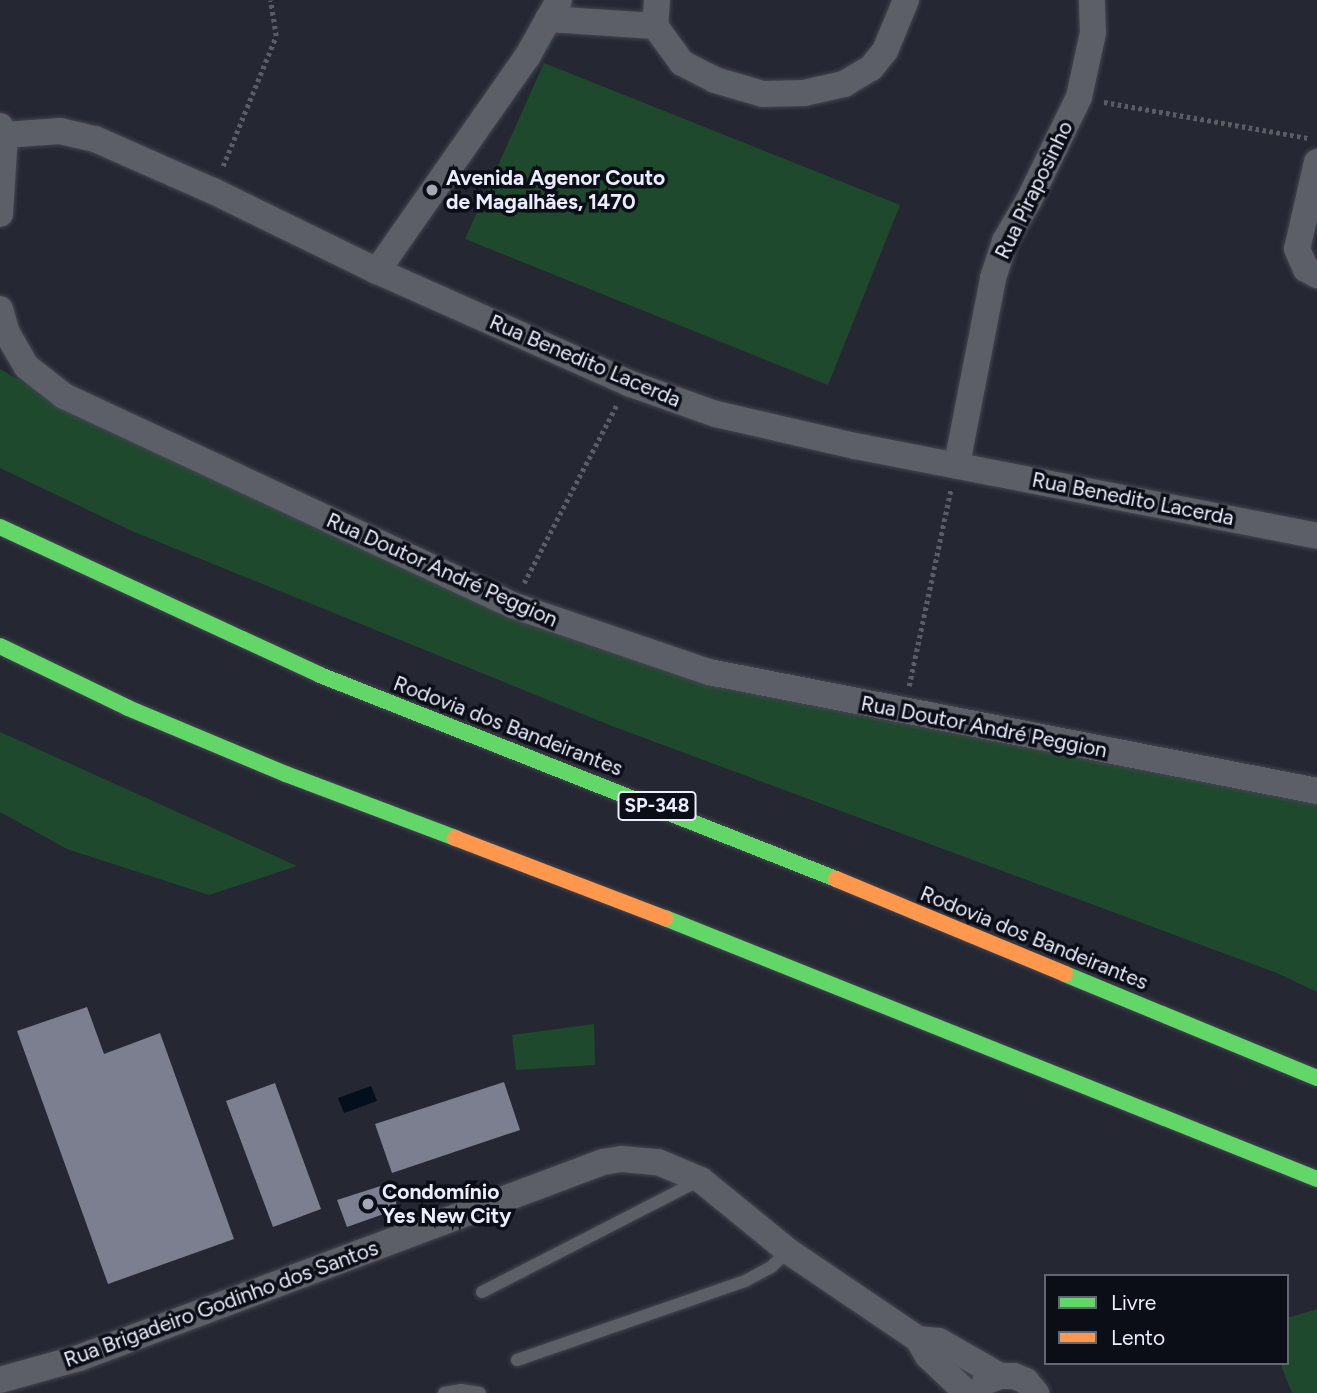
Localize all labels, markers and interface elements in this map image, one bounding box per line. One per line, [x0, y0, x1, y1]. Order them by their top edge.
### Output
street label: Rua Piraposinho [990, 117, 1078, 263]
place label: Avenida Agenor Couto de Magalhães, 1470 [446, 165, 665, 215]
marker: Avenida Agenor Couto de Magalhães, 1470 [424, 182, 440, 198]
street label: Rua Benedito Lacerda [486, 309, 684, 413]
street label: Rua Benedito Lacerda [1030, 467, 1236, 531]
street label: Rua Doutor André Peggion [323, 508, 561, 632]
street label: Rodovia dos Bandeirantes [390, 671, 626, 781]
street label: Rua Doutor André Peggion [859, 691, 1109, 763]
road number: SP-348 [617, 790, 697, 821]
street label: Rodovia dos Bandeirantes [917, 881, 1151, 995]
place label: Condomínio Yes New City [382, 1179, 511, 1229]
marker: Condomínio Yes New City [360, 1196, 376, 1212]
street label: Rua Brigadeiro Godinho dos Santos [60, 1235, 382, 1373]
legend [1044, 1274, 1289, 1365]
text: Livre [1111, 1290, 1156, 1315]
text: Lento [1111, 1325, 1165, 1350]

